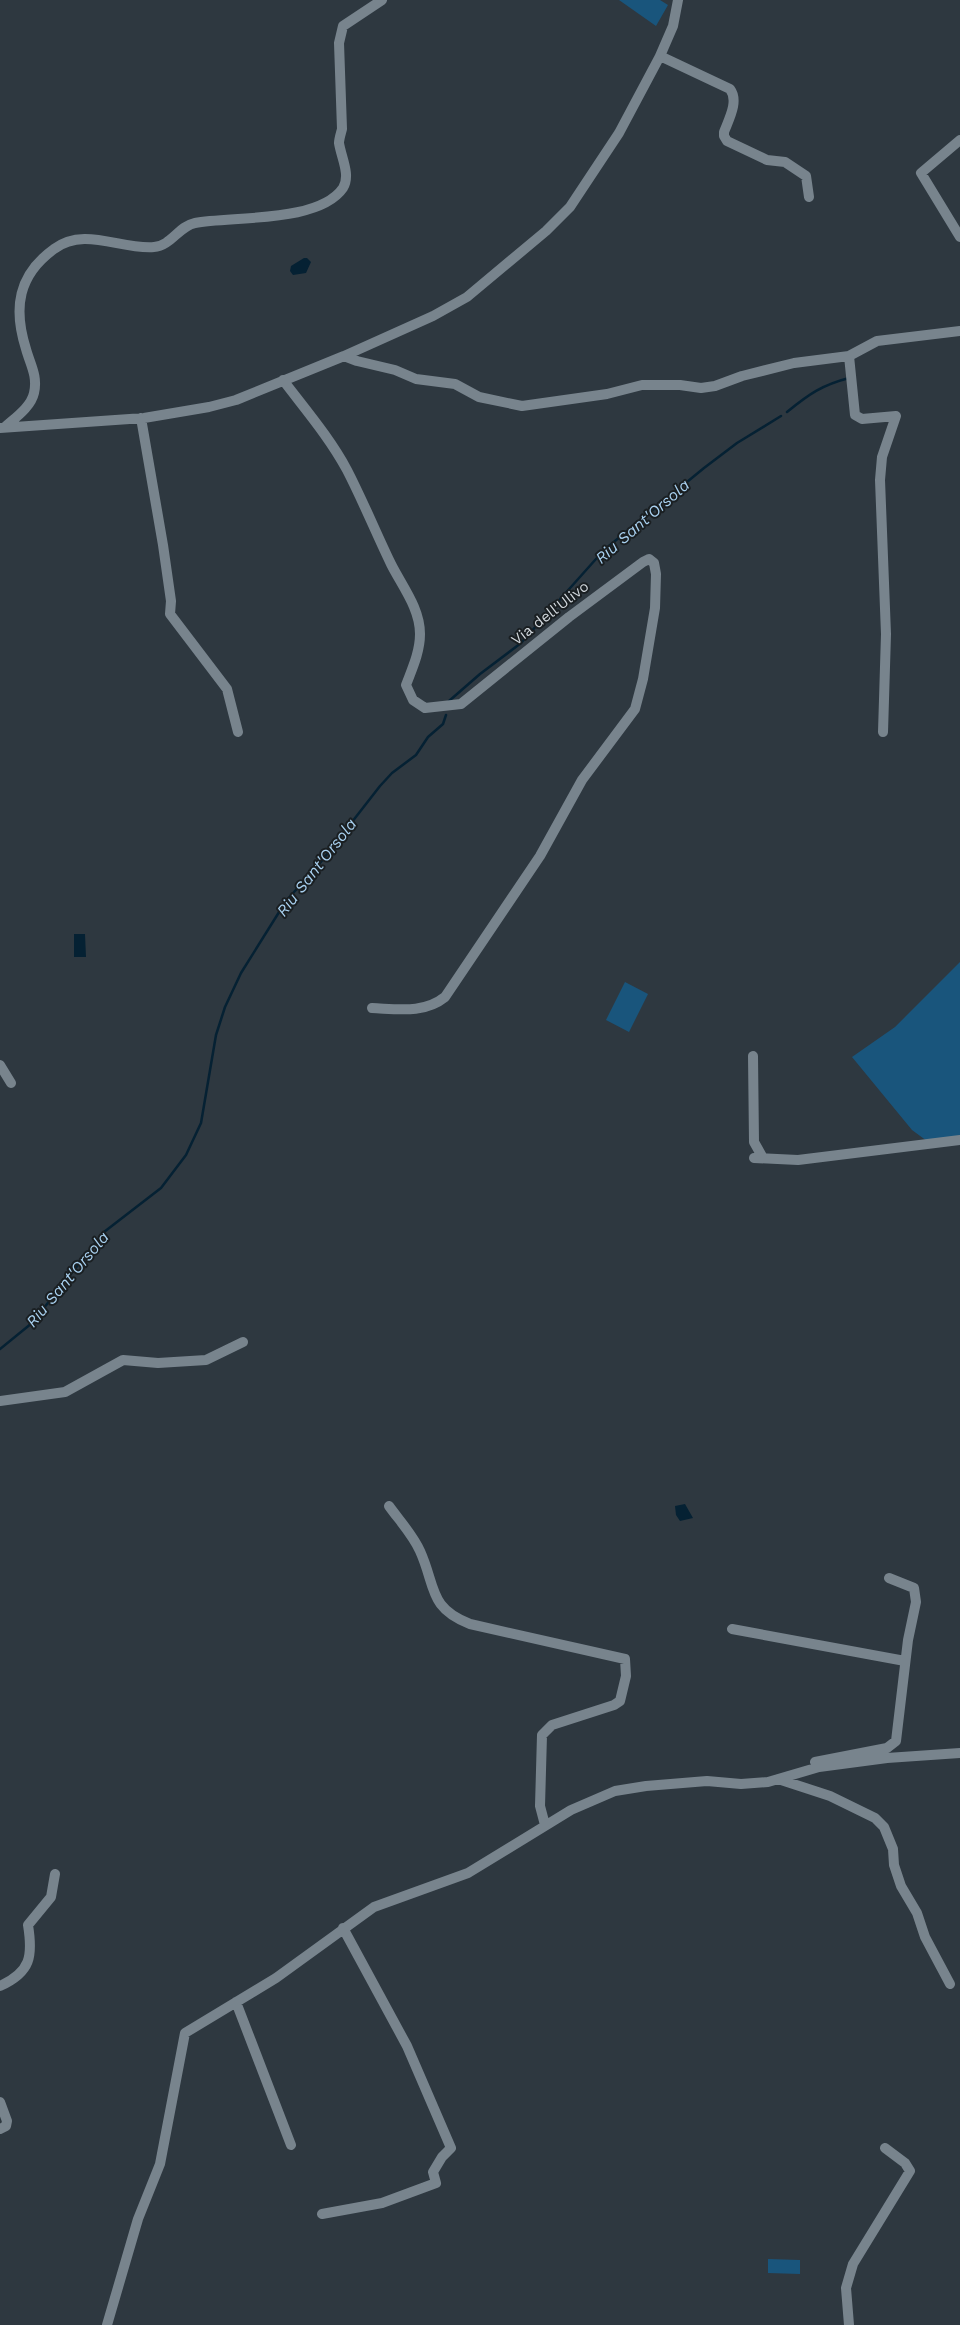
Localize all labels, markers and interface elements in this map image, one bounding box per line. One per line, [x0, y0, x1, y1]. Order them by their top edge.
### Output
water label: Riu Sant'Orsola [591, 475, 693, 567]
street label: Via dell'Ulivo [508, 577, 592, 649]
water label: Riu Sant'Orsola [272, 815, 360, 920]
water label: Riu Sant'Orsola [22, 1228, 113, 1331]

